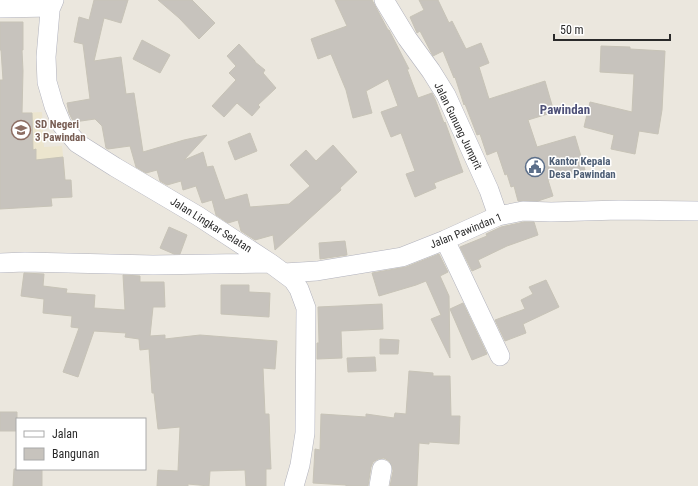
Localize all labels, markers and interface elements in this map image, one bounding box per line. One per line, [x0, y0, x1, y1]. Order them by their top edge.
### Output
scale bar [554, 16, 670, 42]
text: 50 m [560, 23, 584, 37]
street label: Jalan Gunung Jumprit [431, 80, 485, 172]
district label: Pawindan [540, 102, 590, 117]
place label: SD Negeri 3 Pawindan [35, 118, 86, 144]
school or university icon: SD Negeri 3 Pawindan [10, 119, 32, 141]
place label: Kantor Kepala Desa Pawindan [549, 155, 616, 181]
public building icon: Kantor Kepala Desa Pawindan [524, 156, 546, 178]
street label: Jalan Lingkar Selatan [168, 195, 254, 255]
street label: Jalan Pawindan 1 [428, 211, 504, 251]
legend [16, 418, 146, 470]
text: Jalan [52, 427, 78, 441]
text: Bangunan [52, 447, 99, 461]

